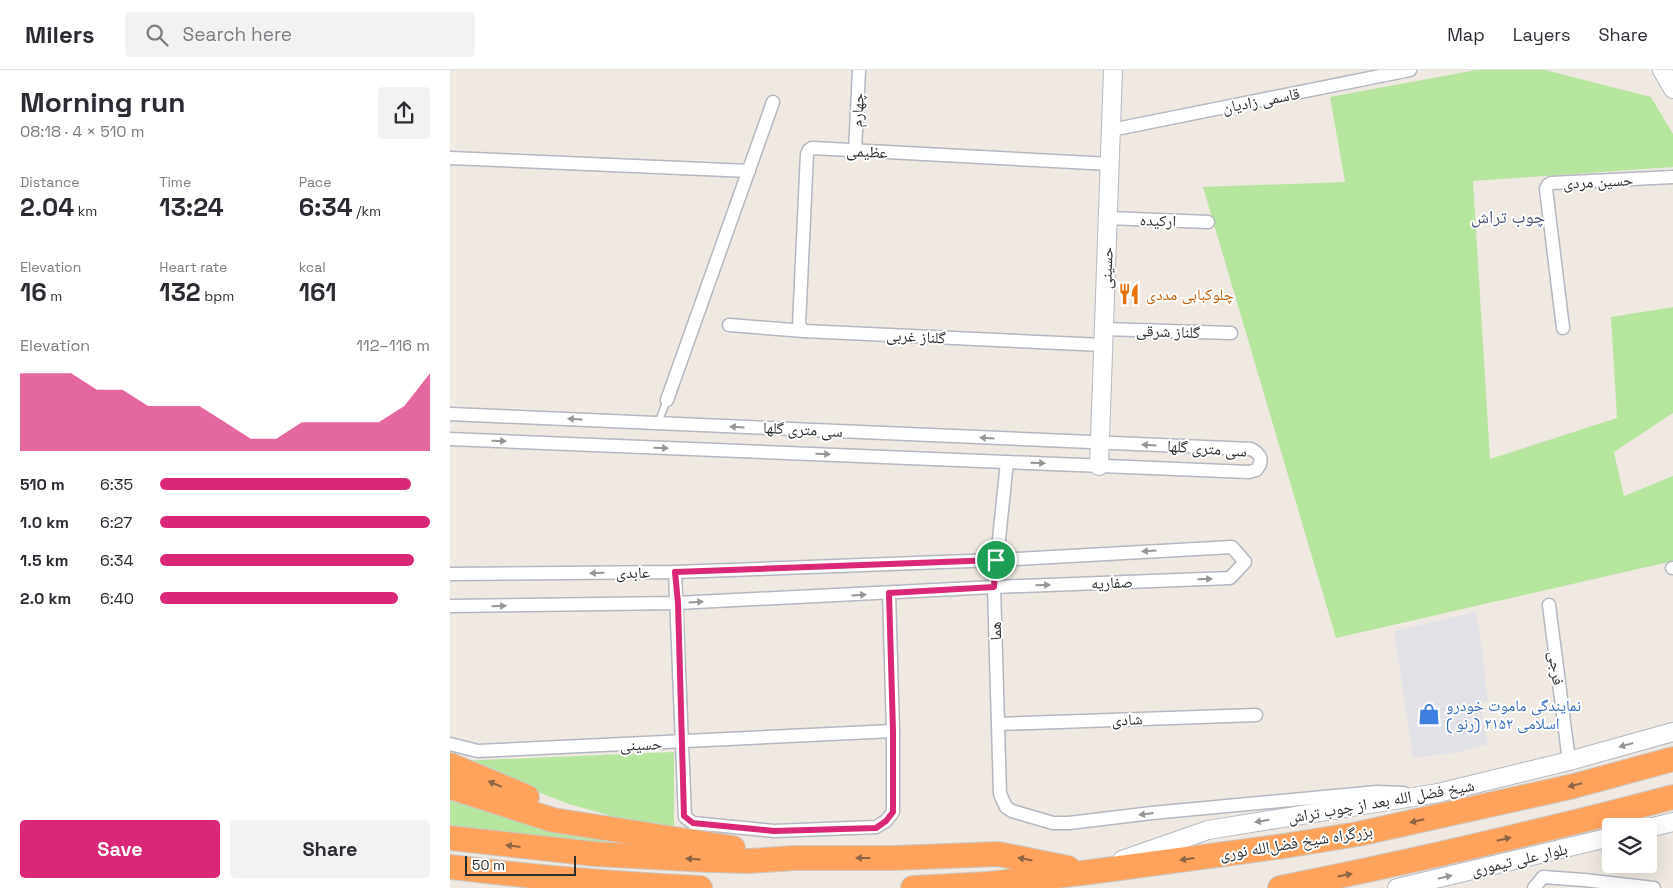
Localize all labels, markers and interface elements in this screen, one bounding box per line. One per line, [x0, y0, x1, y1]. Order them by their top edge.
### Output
search box [125, 12, 475, 57]
text: Milers [25, 19, 95, 50]
icon: search [143, 21, 171, 49]
text: Search here [183, 22, 292, 47]
text: Map [1447, 23, 1485, 46]
text: Layers [1513, 23, 1570, 46]
text: Share [1598, 23, 1648, 46]
street label: قاسمی زادیان [1221, 83, 1302, 118]
text: Morning run [20, 84, 185, 120]
button: share [378, 87, 430, 139]
street label: چهارم [846, 92, 869, 128]
text: 08:18 · 4 × 510 m [20, 121, 144, 142]
street label: عظیمی [846, 140, 888, 163]
street label: حسین مردی [1562, 169, 1634, 194]
text: Distance [20, 173, 80, 191]
text: Time [159, 173, 191, 191]
text: Pace [299, 173, 331, 191]
text: 2.04 [20, 191, 74, 223]
text: 13:24 [159, 191, 224, 223]
text: 6:34 [299, 191, 353, 223]
text: km [74, 202, 97, 220]
text: /km [353, 202, 381, 220]
district label: چوب تراش [1471, 205, 1545, 228]
street label: ارکیده [1139, 209, 1177, 232]
street label: حسینی [1095, 247, 1118, 289]
text: Elevation [20, 258, 81, 276]
text: Heart rate [159, 258, 227, 276]
text: kcal [299, 258, 326, 276]
text: 16 [20, 276, 47, 308]
text: 132 [159, 276, 201, 308]
text: 161 [299, 276, 337, 308]
restaurant icon: چلوکبابی مددی [1116, 281, 1142, 307]
place label: چلوکبابی مددی [1146, 284, 1234, 305]
text: m [47, 287, 62, 305]
text: bpm [201, 287, 234, 305]
street label: گلناز شرقی [1135, 320, 1201, 343]
street label: گلناز غربی [886, 324, 947, 349]
text: Elevation [20, 335, 90, 356]
text: 112–116 m [356, 335, 430, 356]
one-way arrow [567, 415, 583, 423]
street label: سی متری گلها [763, 417, 843, 442]
one-way arrow [729, 422, 745, 430]
one-way arrow [979, 433, 995, 441]
street label: سی متری گلها [1166, 435, 1248, 462]
one-way arrow [491, 437, 507, 445]
one-way arrow [1141, 441, 1157, 449]
one-way arrow [653, 444, 669, 452]
one-way arrow [816, 451, 832, 459]
one-way arrow [1031, 460, 1047, 468]
text: 510 m [20, 474, 65, 495]
text: 6:35 [100, 474, 133, 495]
text: 1.0 km [20, 512, 69, 533]
text: 6:27 [100, 512, 132, 533]
pin [975, 539, 1017, 581]
icon: arrive [982, 546, 1010, 574]
one-way arrow [1140, 548, 1156, 556]
text: 1.5 km [20, 550, 68, 571]
text: 6:34 [100, 550, 134, 571]
street label: عابدی [616, 562, 650, 583]
one-way arrow [589, 569, 605, 577]
street label: صفاریه [1091, 571, 1133, 594]
one-way arrow [1197, 574, 1213, 582]
one-way arrow [1035, 581, 1051, 589]
text: 2.0 km [20, 588, 71, 609]
text: 6:40 [100, 588, 134, 609]
one-way arrow [851, 590, 867, 598]
one-way arrow [688, 598, 704, 606]
one-way arrow [491, 602, 507, 610]
street label: هما [985, 621, 1006, 641]
street label: فرجی [1544, 650, 1569, 686]
place label: نمایندگی ماموت خودرو ( رنو) اسلامی ۲۱۵۲ [1446, 695, 1581, 734]
shop icon: نمایندگی ماموت خودرو ( رنو) اسلامی ۲۱۵۲ [1416, 701, 1442, 727]
street label: شادی [1111, 708, 1143, 731]
street label: حسینی [620, 733, 662, 756]
one-way arrow [1619, 741, 1634, 749]
street label: شیخ فضل الله بعد از چوب تراش [1286, 775, 1476, 828]
one-way arrow [488, 779, 502, 787]
one-way arrow [1568, 781, 1583, 789]
one-way arrow [1137, 810, 1153, 818]
one-way arrow [1409, 817, 1424, 825]
one-way arrow [1254, 818, 1270, 826]
map controls [1602, 818, 1657, 873]
button: layers [1602, 818, 1657, 873]
button: Save [20, 820, 220, 878]
button: Share [230, 820, 430, 878]
street label: بزرگراه شیخ فضل‌الله نوری [1218, 820, 1374, 865]
one-way arrow [1496, 835, 1511, 843]
street label: بلوار علی تیموری [1469, 838, 1569, 881]
one-way arrow [505, 842, 521, 850]
scale bar [465, 853, 576, 876]
one-way arrow [854, 854, 870, 862]
one-way arrow [684, 855, 700, 863]
one-way arrow [1016, 855, 1032, 863]
one-way arrow [1179, 855, 1195, 863]
text: 50 m [472, 856, 505, 874]
one-way arrow [1338, 871, 1354, 879]
one-way arrow [1437, 873, 1452, 881]

